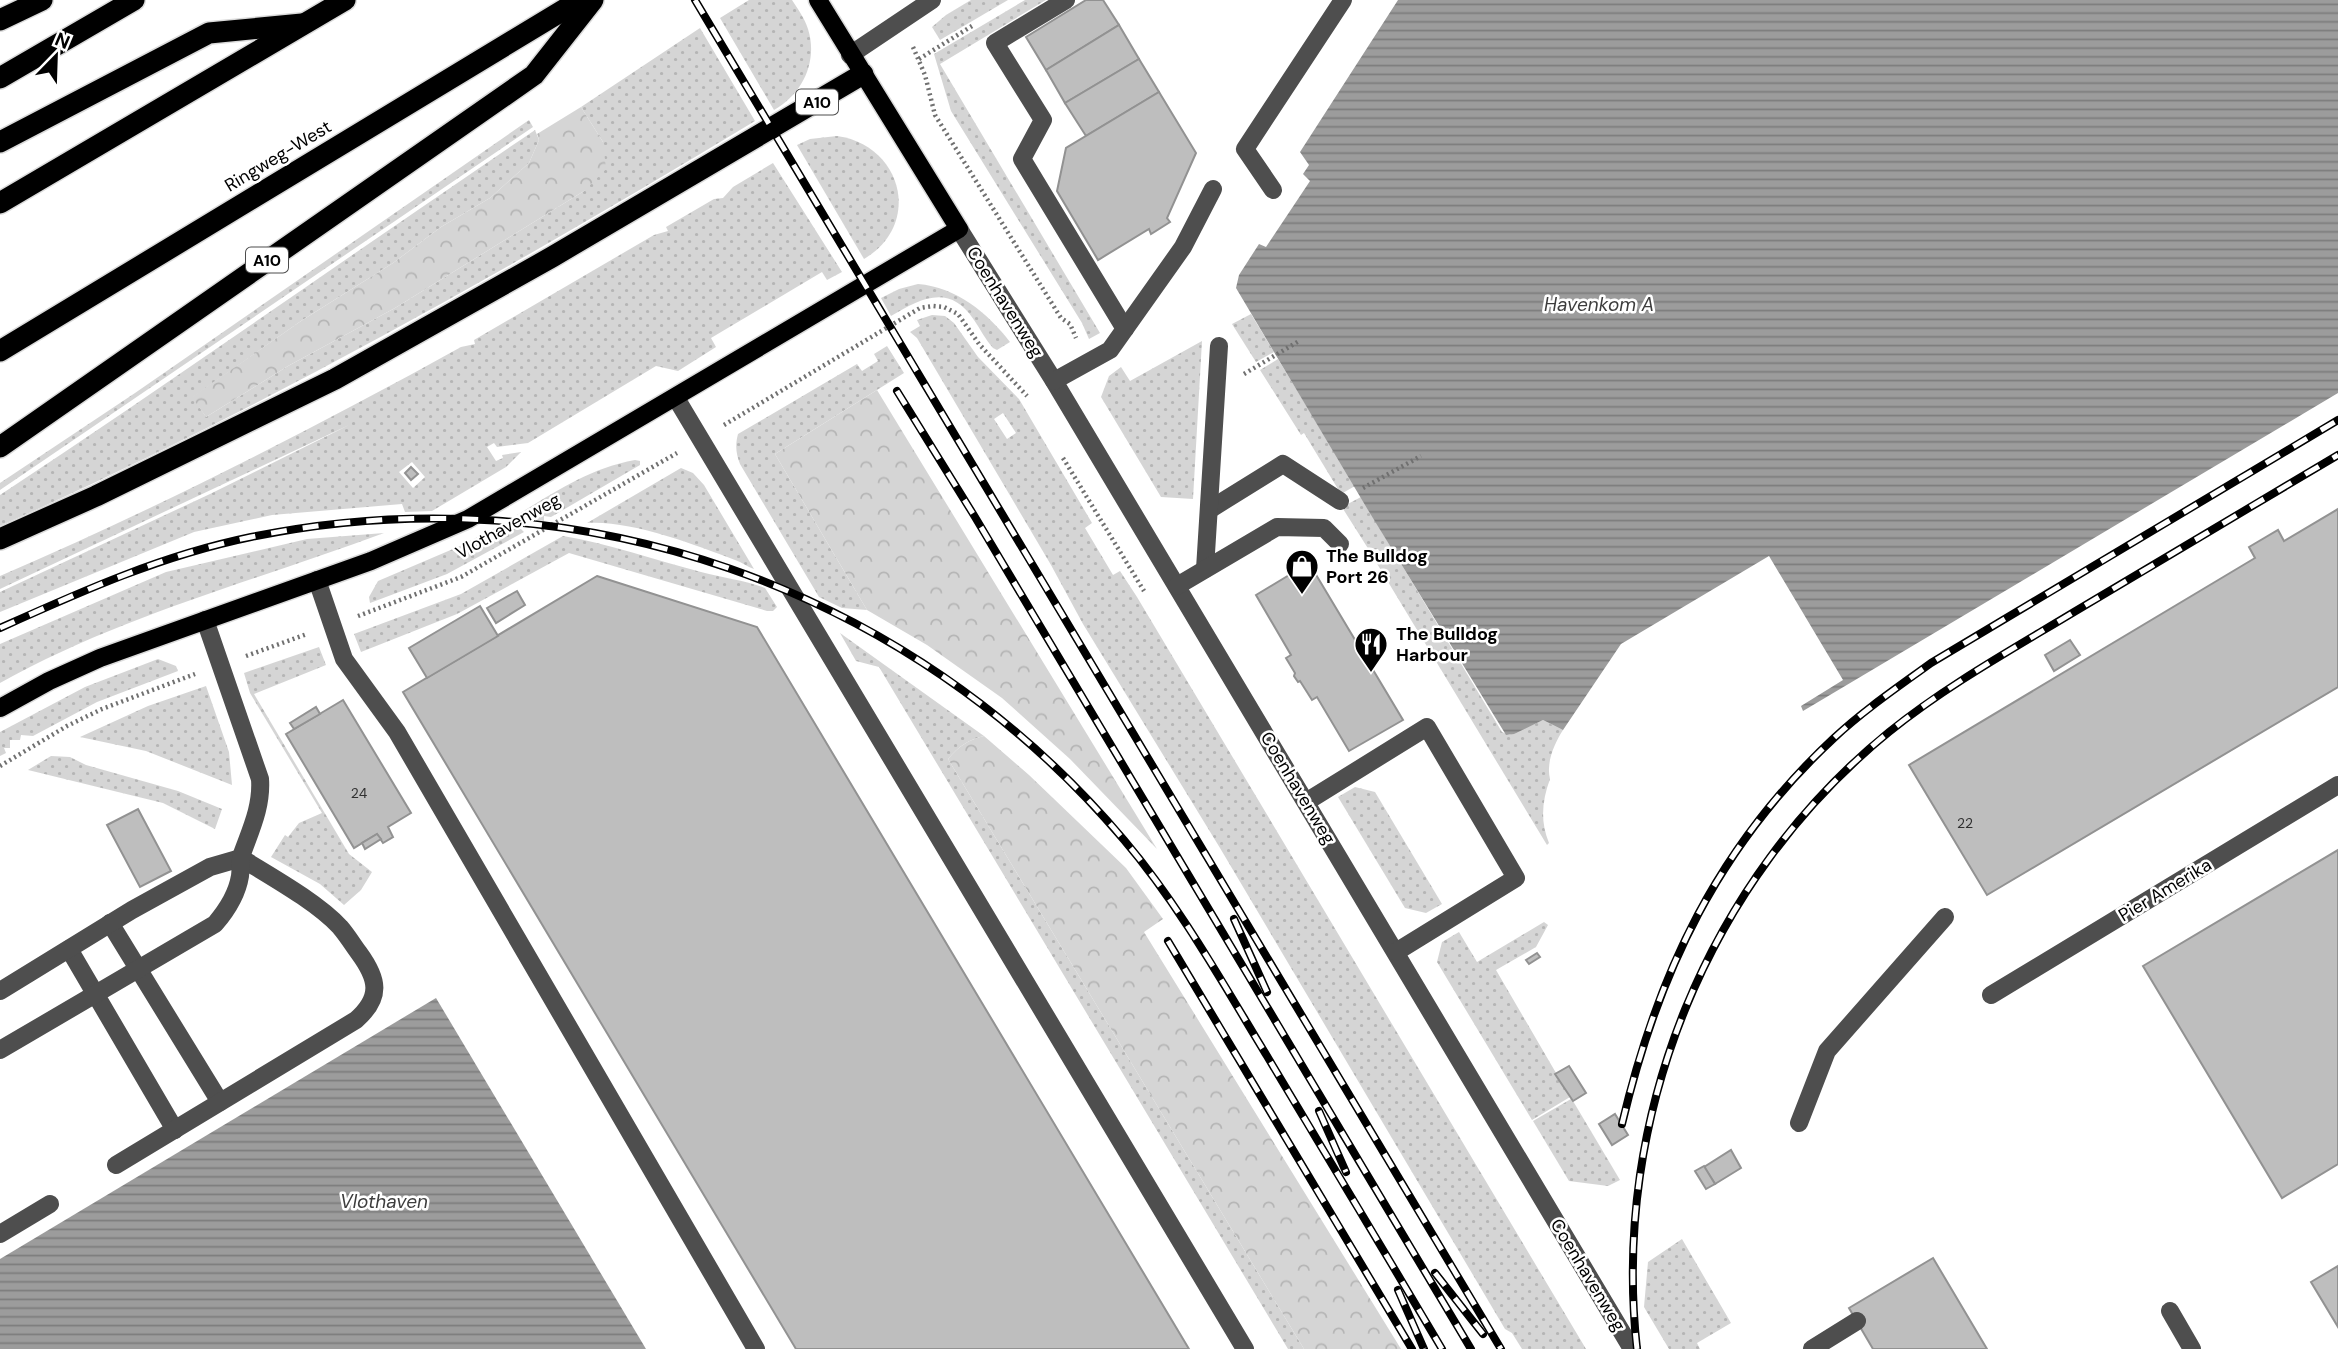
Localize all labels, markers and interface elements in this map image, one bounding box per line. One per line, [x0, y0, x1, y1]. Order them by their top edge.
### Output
north arrow [21, 21, 91, 91]
text: N [51, 27, 74, 55]
road number: A10 [796, 90, 838, 114]
street label: Ringweg-West [220, 115, 336, 197]
street label: Coenhavenweg [961, 242, 1049, 362]
road number: A10 [246, 248, 288, 272]
water label: Havenkom A [1544, 292, 1654, 317]
street label: Vlothavenweg [451, 487, 565, 565]
place label: The Bulldog Port 26 [1326, 544, 1428, 589]
shop icon: The Bulldog Port 26 [1283, 547, 1321, 596]
place label: The Bulldog Harbour [1396, 622, 1498, 667]
restaurant icon: The Bulldog Harbour [1352, 625, 1390, 674]
street label: Coenhavenweg [1255, 727, 1341, 849]
house number: 24 [351, 784, 368, 802]
house number: 22 [1957, 814, 1973, 832]
street label: Pier Amerika [2114, 853, 2216, 927]
water label: Vlothaven [340, 1189, 428, 1214]
street label: Coenhavenweg [1545, 1214, 1631, 1336]

